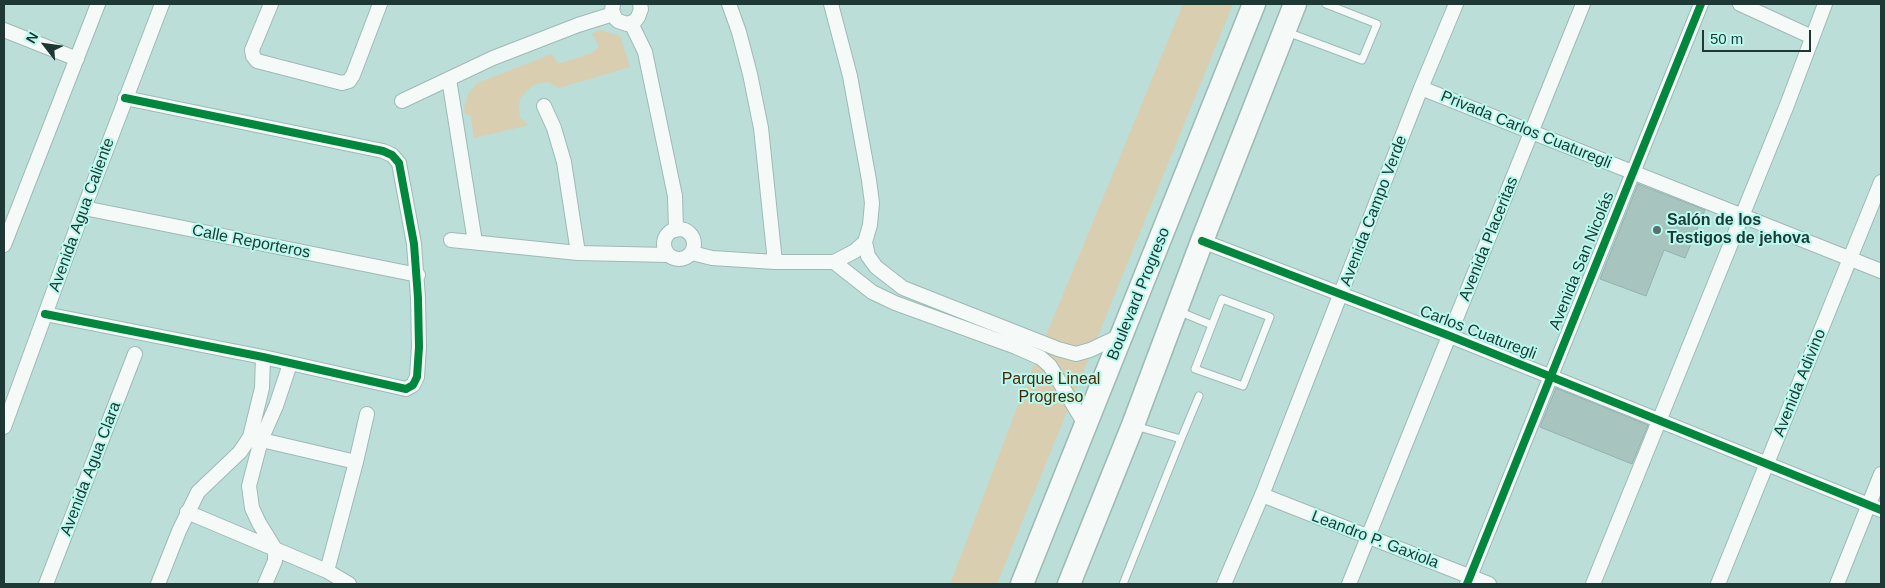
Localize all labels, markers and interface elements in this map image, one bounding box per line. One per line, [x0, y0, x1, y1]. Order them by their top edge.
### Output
north arrow [20, 20, 70, 70]
scale bar [1705, 20, 1814, 52]
text: N [23, 29, 41, 46]
text: 50 m [1710, 30, 1743, 47]
street label: Privada Carlos Cuaturegli [1438, 87, 1614, 173]
street label: Avenida Campo Verde [1336, 133, 1412, 289]
street label: Avenida Agua Caliente [45, 135, 119, 295]
street label: Avenida Placeritas [1455, 174, 1523, 304]
street label: Avenida San Nicolás [1545, 189, 1619, 333]
place label: Salón de los Testigos de jehova [1667, 211, 1810, 249]
street label: Calle Reporteros [190, 221, 312, 263]
marker: Salón de los Testigos de jehova [1651, 224, 1663, 236]
street label: Boulevard Progreso [1104, 225, 1174, 363]
street label: Carlos Cuaturegli [1417, 302, 1539, 364]
street label: Avenida Adivino [1770, 326, 1830, 440]
park label: Parque Lineal Progreso [1002, 370, 1100, 408]
street label: Avenida Agua Clara [57, 399, 125, 539]
street label: Leandro P. Gaxiola [1309, 507, 1441, 573]

